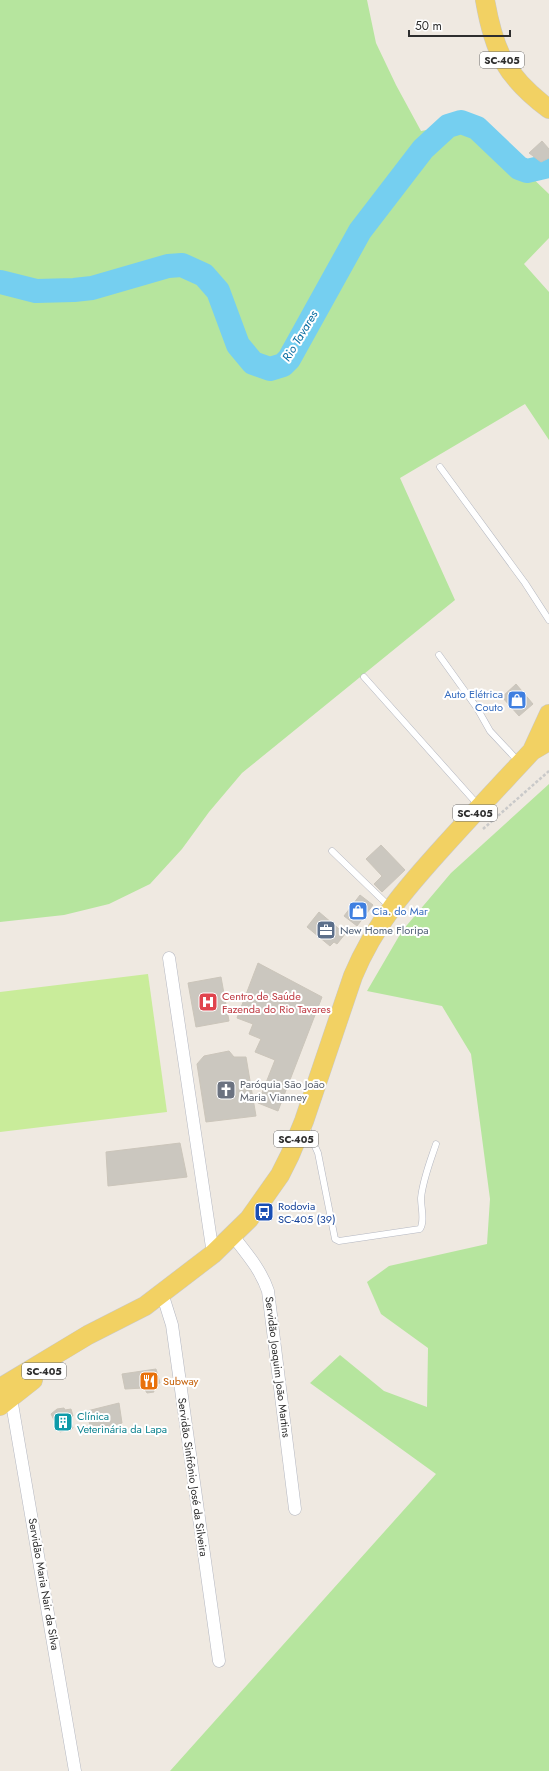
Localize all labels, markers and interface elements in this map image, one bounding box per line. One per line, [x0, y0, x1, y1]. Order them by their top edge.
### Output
scale bar [409, 12, 510, 38]
text: 50 m [415, 17, 442, 35]
road number: SC-405 [480, 52, 524, 68]
water label: Rio Tavares [278, 307, 322, 365]
place label: Auto Elétrica Couto [444, 686, 503, 715]
shop icon: Auto Elétrica Couto [506, 689, 528, 711]
road number: SC-405 [453, 805, 497, 821]
shop icon: Cia. do Mar [347, 900, 369, 922]
place label: Cia. do Mar [372, 903, 428, 919]
office icon: New Home Floripa [315, 919, 337, 941]
place label: New Home Floripa [340, 922, 428, 938]
place label: Centro de Saúde Fazenda do Rio Tavares [222, 988, 331, 1017]
hospital icon: Centro de Saúde Fazenda do Rio Tavares [197, 991, 219, 1013]
place label: Paróquia São João Maria Vianney [240, 1076, 325, 1105]
church icon: Paróquia São João Maria Vianney [215, 1079, 237, 1101]
road number: SC-405 [274, 1131, 318, 1147]
place label: Rodovia SC-405 (39) [278, 1198, 336, 1227]
bus stop icon: Rodovia SC-405 (39) [253, 1201, 275, 1223]
street label: Servidão Joaquim João Martins [261, 1295, 295, 1439]
road number: SC-405 [22, 1363, 66, 1379]
restaurant icon: Subway [138, 1370, 160, 1392]
place label: Subway [163, 1373, 199, 1389]
street label: Servidão Sinfrônio José da Silveira [174, 1396, 212, 1558]
place label: Clínica Veterinária da Lapa [77, 1408, 167, 1437]
building icon: Clínica Veterinária da Lapa [52, 1411, 74, 1433]
street label: Servidão Maria Nair da Silva [24, 1517, 64, 1651]

